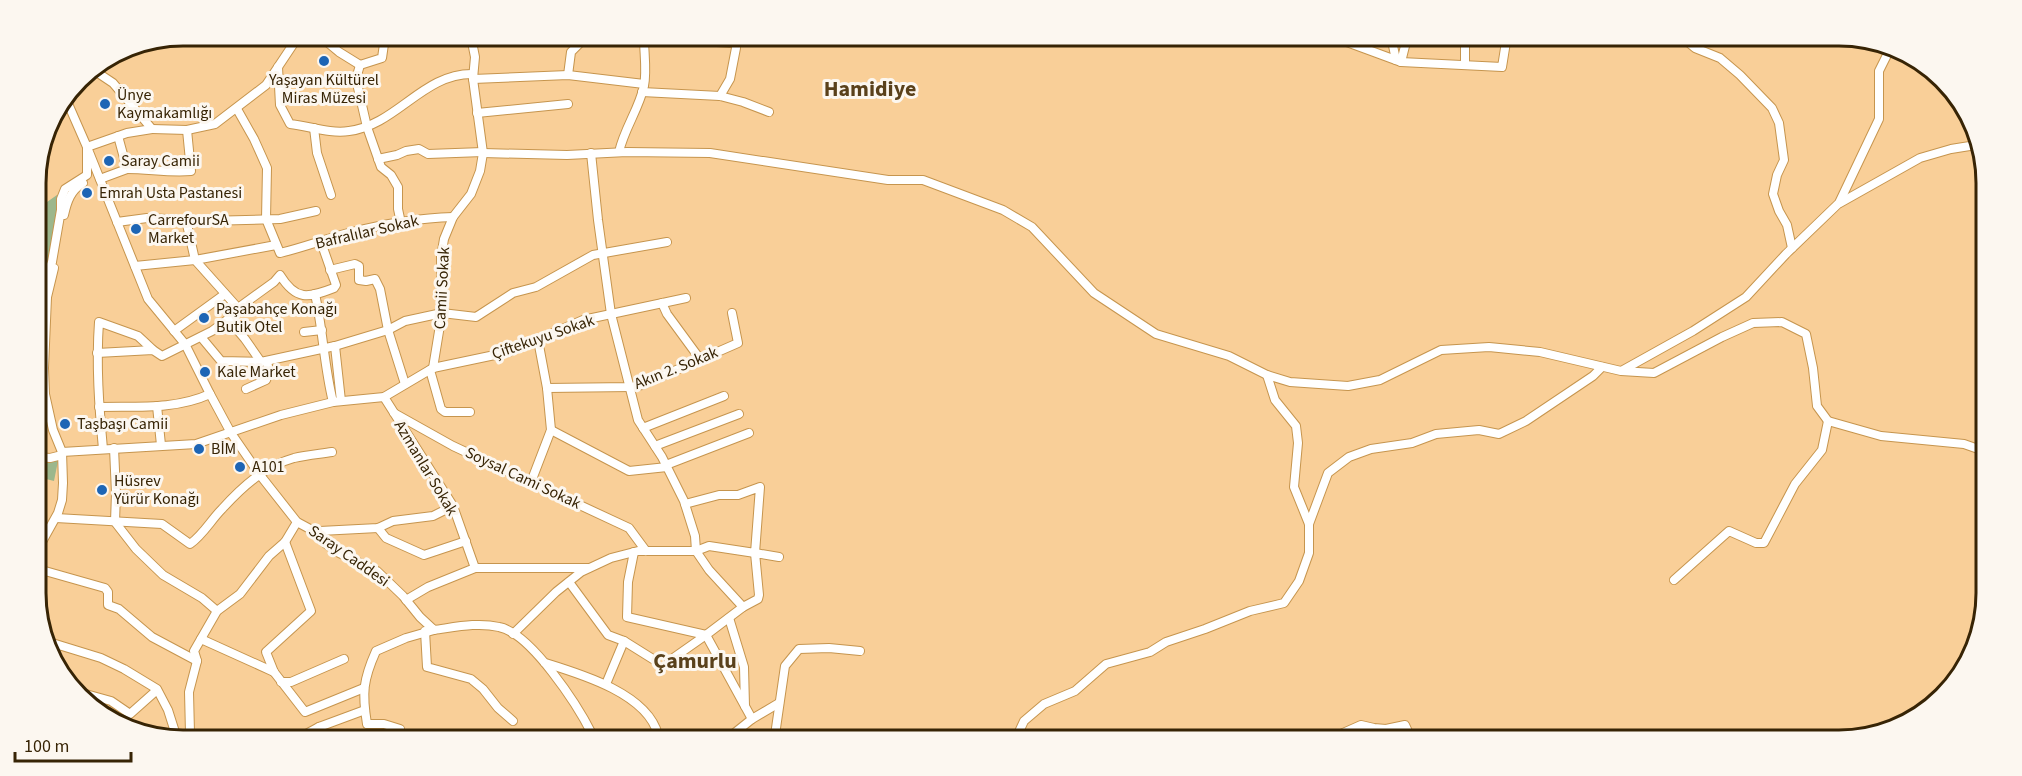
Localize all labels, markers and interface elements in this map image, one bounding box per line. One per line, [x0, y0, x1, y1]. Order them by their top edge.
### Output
marker: Yaşayan Kültürel Miras Müzesi [317, 54, 331, 68]
place label: Yaşayan Kültürel Miras Müzesi [268, 69, 379, 109]
district label: Hamidiye [824, 73, 916, 105]
place label: Ünye Kaymakamlığı [117, 84, 212, 124]
marker: Ünye Kaymakamlığı [98, 97, 112, 111]
place label: Saray Camii [121, 150, 200, 172]
marker: Saray Camii [102, 154, 116, 168]
place label: Emrah Usta Pastanesi [99, 182, 242, 204]
marker: Emrah Usta Pastanesi [80, 186, 94, 200]
place label: CarrefourSA Market [148, 209, 229, 249]
street label: Bafralılar Sokak [313, 209, 421, 255]
marker: CarrefourSA Market [129, 222, 143, 236]
street label: Camii Sokak [429, 246, 455, 330]
place label: Paşabahçe Konağı Butik Otel [216, 298, 337, 338]
street label: Çiftekuyu Sokak [489, 309, 597, 365]
marker: Paşabahçe Konağı Butik Otel [197, 311, 211, 325]
street label: Akın 2. Sokak [631, 341, 721, 395]
place label: Kale Market [217, 361, 296, 383]
marker: Kale Market [198, 365, 212, 379]
place label: Taşbaşı Camii [77, 413, 168, 435]
street label: Azmanlar Sokak [389, 416, 463, 520]
marker: Taşbaşı Camii [58, 417, 72, 431]
place label: BİM [211, 438, 236, 460]
marker: BİM [192, 442, 206, 456]
street label: Soysal Cami Sokak [462, 442, 584, 514]
place label: A101 [252, 456, 285, 478]
marker: A101 [233, 460, 247, 474]
place label: Hüsrev Yürür Konağı [113, 470, 199, 510]
marker: Hüsrev Yürür Konağı [95, 483, 109, 497]
street label: Saray Caddesi [304, 520, 394, 592]
district label: Çamurlu [653, 645, 737, 677]
scale bar [15, 725, 130, 763]
text: 100 m [24, 734, 69, 759]

